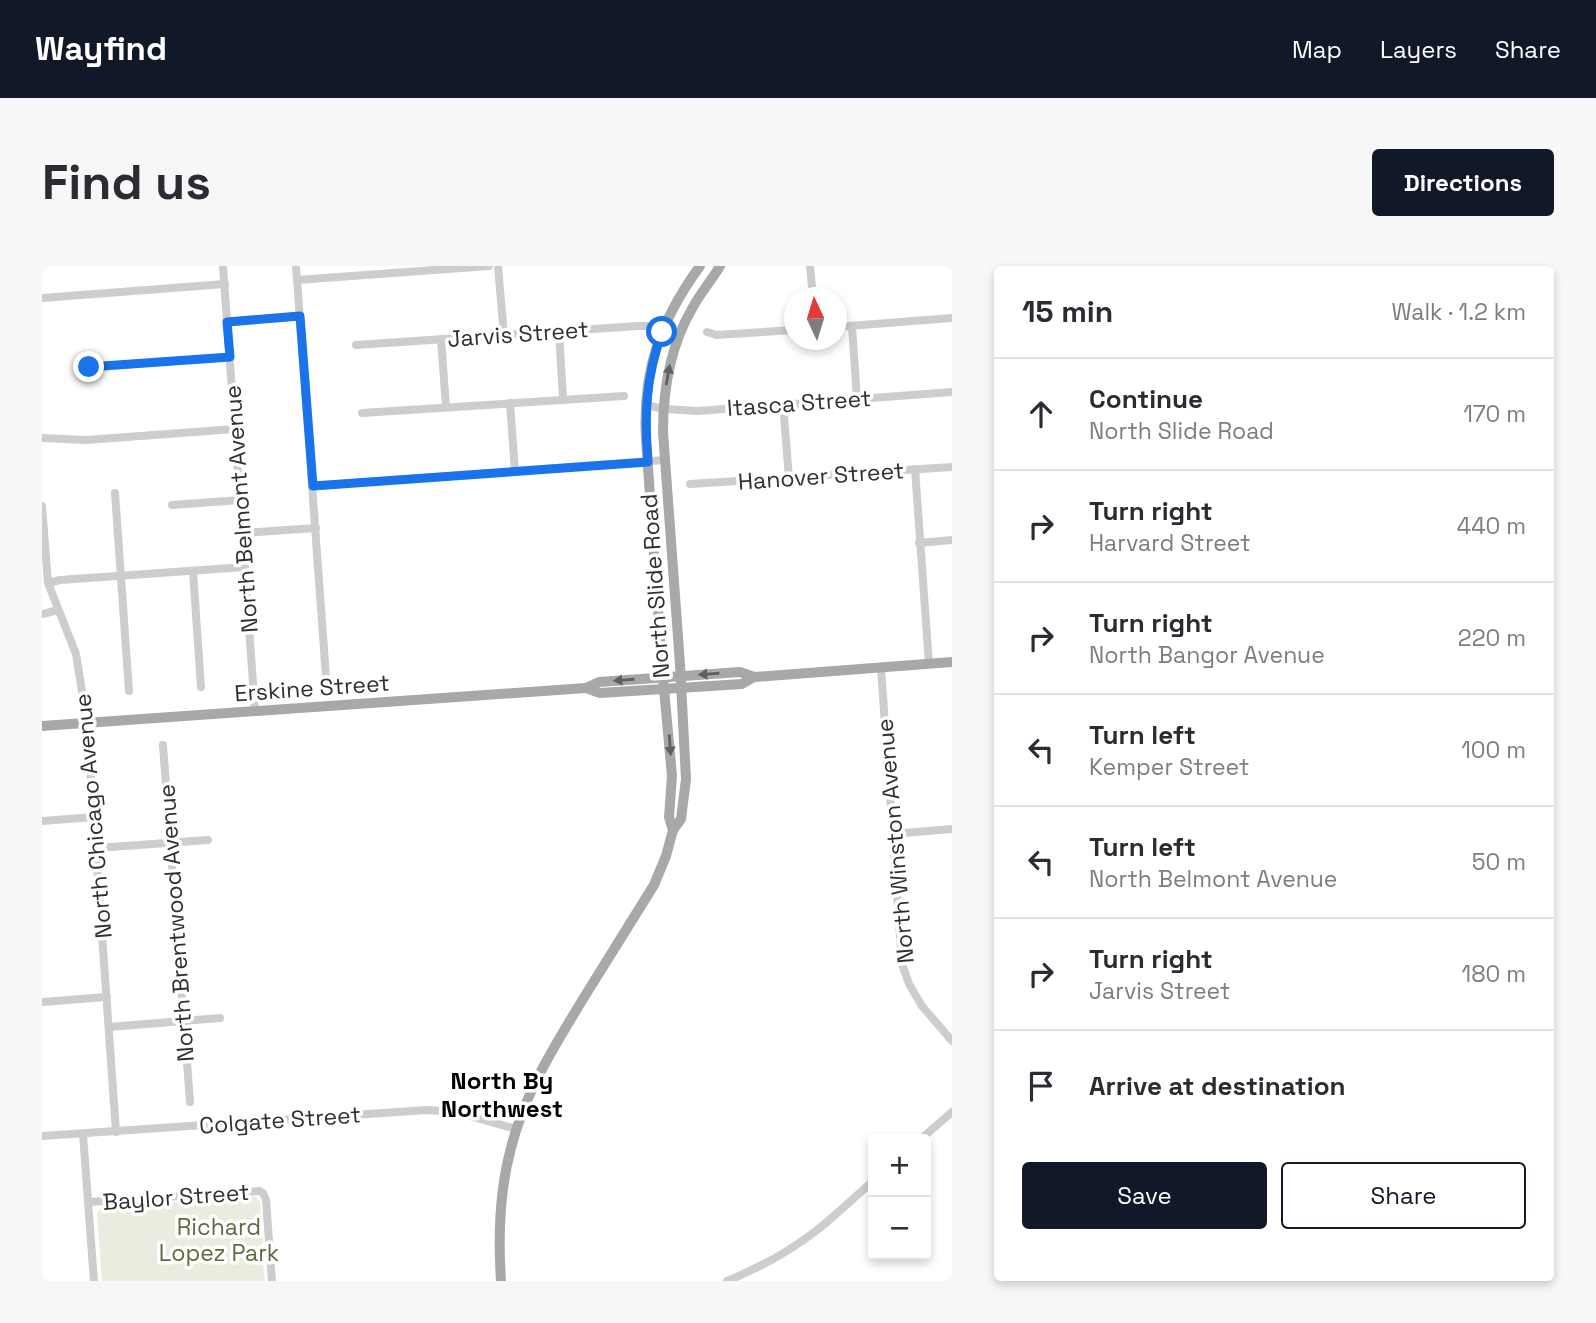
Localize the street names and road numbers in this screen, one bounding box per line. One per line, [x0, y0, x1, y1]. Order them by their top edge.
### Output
street label: Jarvis Street [446, 314, 590, 354]
street label: Itasca Street [726, 383, 872, 423]
street label: North Belmont Avenue [217, 384, 265, 634]
street label: Hanover Street [737, 455, 905, 497]
street label: North Slide Road [634, 493, 676, 679]
street label: Erskine Street [233, 668, 391, 708]
street label: North Chicago Avenue [67, 692, 119, 940]
street label: North Winston Avenue [869, 717, 921, 965]
street label: North Brentwood Avenue [151, 783, 201, 1063]
street label: Colgate Street [198, 1099, 362, 1141]
street label: Baylor Street [102, 1177, 250, 1217]

